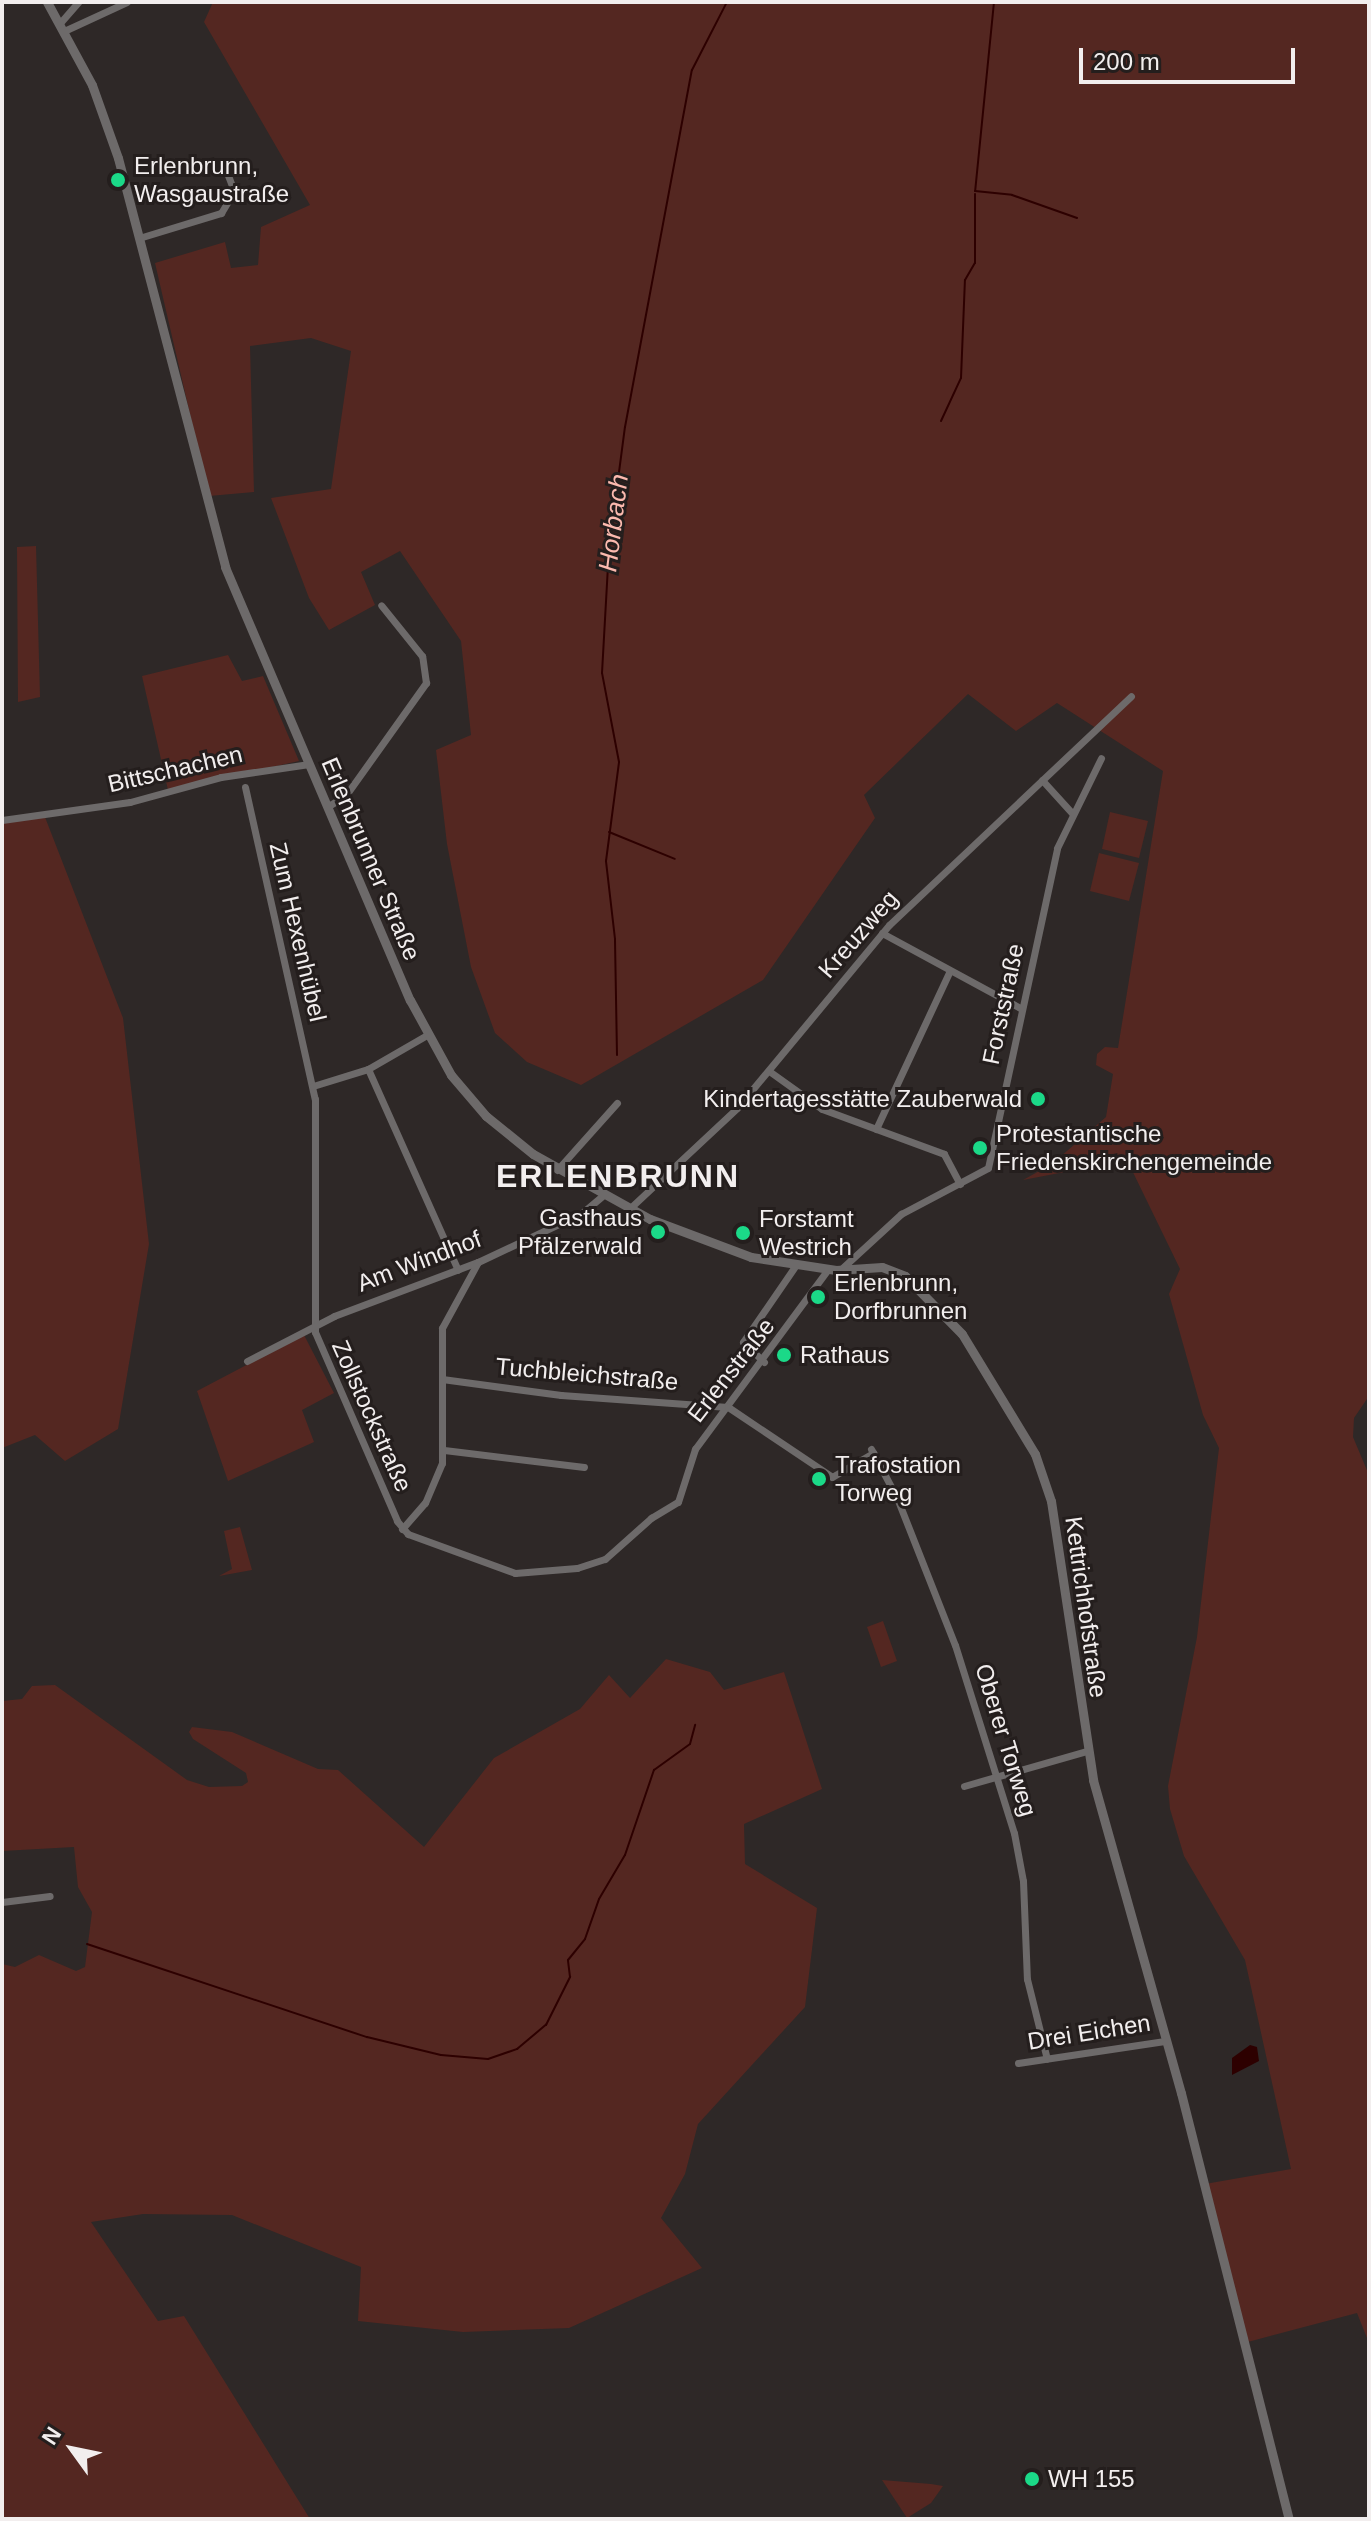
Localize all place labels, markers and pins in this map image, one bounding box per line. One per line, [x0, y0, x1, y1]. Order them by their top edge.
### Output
place label: Erlenbrunn, Wasgaustraße [134, 152, 289, 208]
marker: Erlenbrunn, Wasgaustraße [109, 171, 127, 189]
place label: Kindertagesstätte Zauberwald [703, 1085, 1022, 1113]
marker: Kindertagesstätte Zauberwald [1029, 1090, 1047, 1108]
place label: Protestantische Friedenskirchengemeinde [996, 1120, 1272, 1176]
marker: Protestantische Friedenskirchengemeinde [971, 1139, 989, 1157]
place label: Gasthaus Pfälzerwald [518, 1204, 642, 1260]
place label: Forstamt Westrich [759, 1205, 854, 1261]
marker: Gasthaus Pfälzerwald [649, 1223, 667, 1241]
marker: Forstamt Westrich [734, 1224, 752, 1242]
place label: Erlenbrunn, Dorfbrunnen [834, 1269, 967, 1325]
marker: Erlenbrunn, Dorfbrunnen [809, 1288, 827, 1306]
place label: Rathaus [800, 1341, 889, 1369]
marker: Rathaus [775, 1346, 793, 1364]
place label: Trafostation Torweg [835, 1451, 961, 1507]
marker: Trafostation Torweg [810, 1470, 828, 1488]
place label: WH 155 [1048, 2465, 1135, 2493]
marker: WH 155 [1023, 2470, 1041, 2488]

